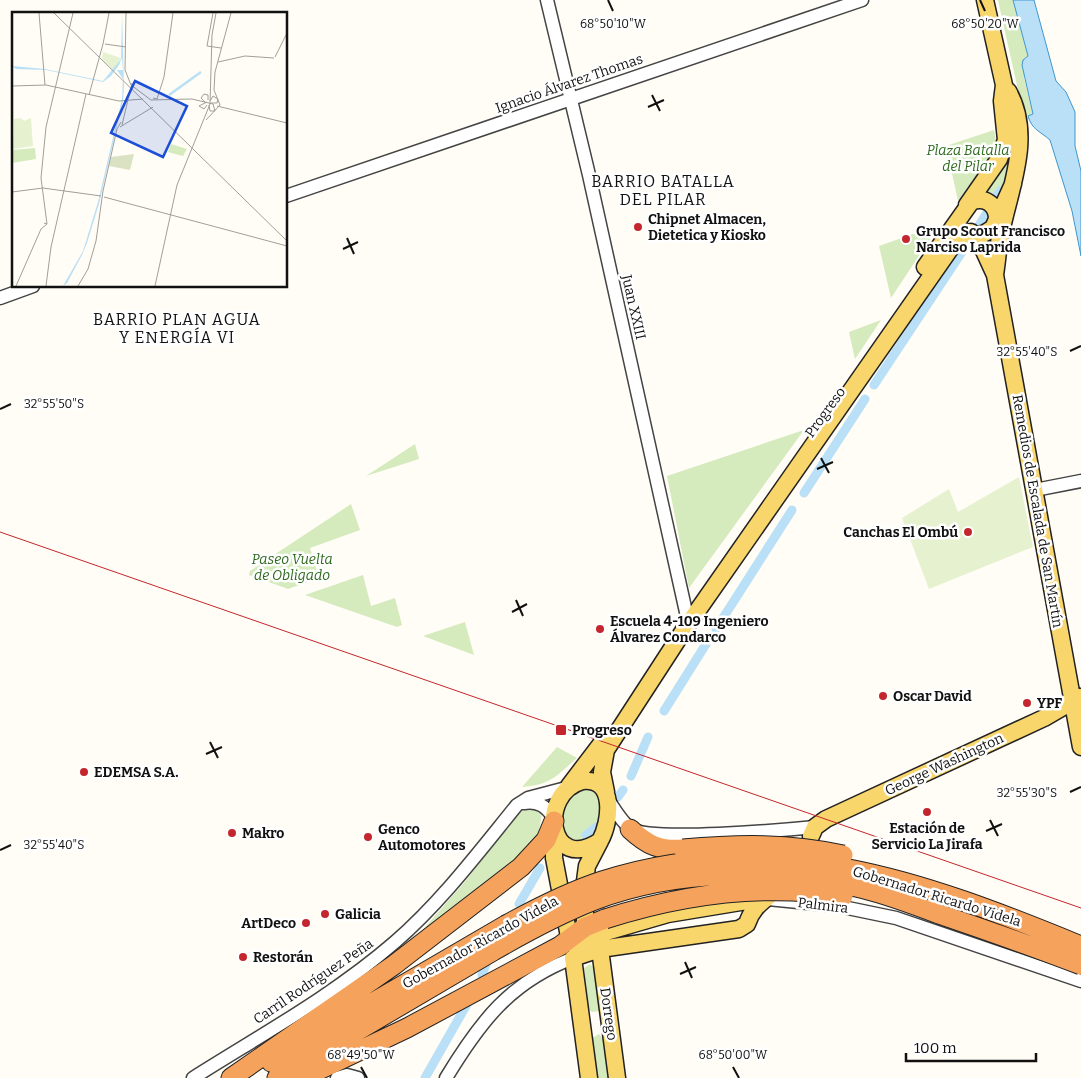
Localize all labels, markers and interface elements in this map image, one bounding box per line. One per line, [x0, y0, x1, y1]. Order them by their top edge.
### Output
inset map [12, 12, 288, 288]
text: 68°50'10"W [580, 17, 647, 31]
text: 68°50'20"W [951, 17, 1020, 31]
street label: Ignacio Álvarez Thomas [493, 49, 645, 117]
park label: Plaza Batalla del Pilar [926, 142, 1010, 175]
district label: BARRIO BATALLA DEL PILAR [591, 172, 735, 209]
place label: Chipnet Almacen, Dietetica y Kiosko [648, 211, 766, 244]
marker: Chipnet Almacen, Dietetica y Kiosko [632, 221, 644, 233]
place label: Grupo Scout Francisco Narciso Laprida [916, 223, 1065, 256]
marker: Grupo Scout Francisco Narciso Laprida [900, 233, 912, 245]
street label: Juan XXIII [618, 272, 649, 341]
district label: BARRIO PLAN AGUA Y ENERGÍA VI [93, 310, 261, 347]
text: 32°55'40"S [997, 345, 1057, 359]
street label: Progreso [801, 384, 849, 441]
street label: Remedios de Escalada de San Martín [1009, 393, 1066, 629]
text: 32°55'50"S [24, 397, 84, 411]
place label: Canchas El Ombú [843, 524, 958, 541]
marker: Canchas El Ombú [962, 526, 974, 538]
park label: Paseo Vuelta de Obligado [251, 551, 333, 584]
place label: Escuela 4-109 Ingeniero Álvarez Condarco [610, 613, 769, 646]
marker: Escuela 4-109 Ingeniero Álvarez Condarco [594, 623, 606, 635]
place label: Oscar David [893, 688, 972, 705]
marker: Oscar David [877, 690, 889, 702]
place label: YPF [1037, 695, 1062, 712]
marker: YPF [1021, 697, 1033, 709]
place label: Progreso [572, 722, 632, 739]
marker: Progreso [554, 723, 568, 737]
street label: George Washington [882, 729, 1006, 799]
place label: EDEMSA S.A. [94, 764, 178, 781]
marker: EDEMSA S.A. [78, 766, 90, 778]
text: 32°55'30"S [997, 786, 1057, 800]
marker: Estación de Servicio La Jirafa [921, 806, 933, 818]
place label: Estación de Servicio La Jirafa [871, 820, 983, 853]
place label: Genco Automotores [378, 821, 466, 854]
place label: Makro [242, 825, 284, 842]
marker: Makro [226, 827, 238, 839]
marker: Genco Automotores [362, 831, 374, 843]
text: 32°55'40"S [24, 838, 84, 852]
street label: Gobernador Ricardo Videla [850, 863, 1024, 930]
street label: Gobernador Ricardo Videla [399, 892, 561, 992]
street label: Palmira [797, 894, 849, 917]
place label: Galicia [335, 906, 381, 923]
marker: Galicia [319, 908, 331, 920]
place label: ArtDeco [241, 915, 296, 932]
marker: ArtDeco [300, 917, 312, 929]
street label: Carril Rodríguez Peña [250, 935, 377, 1028]
place label: Restorán [253, 949, 313, 966]
marker: Restorán [237, 951, 249, 963]
street label: Dorrego [596, 987, 621, 1042]
scale bar [906, 1030, 1036, 1062]
text: 100 m [914, 1039, 957, 1057]
text: 68°49'50"W [327, 1048, 395, 1062]
text: 68°50'00"W [699, 1048, 768, 1062]

